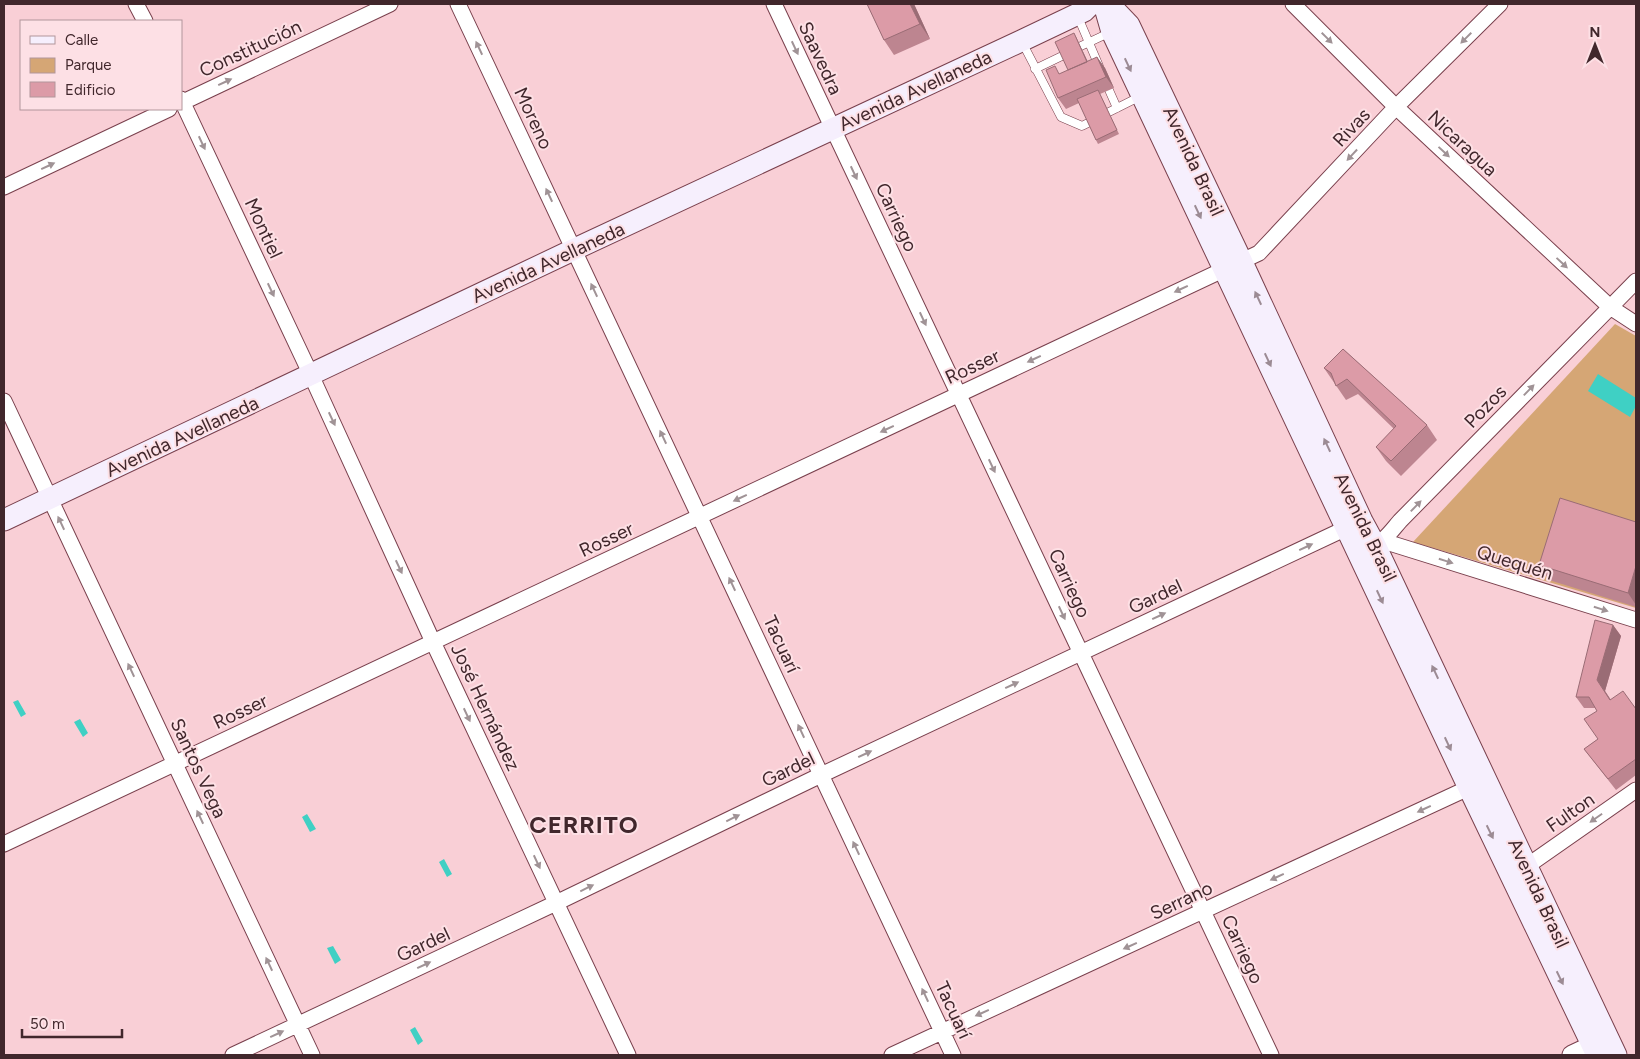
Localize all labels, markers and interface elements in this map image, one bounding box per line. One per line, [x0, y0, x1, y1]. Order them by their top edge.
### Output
street label: Constitución [196, 15, 305, 82]
street label: Saavedra [794, 18, 847, 99]
legend [20, 20, 182, 110]
north arrow [1570, 20, 1620, 70]
text: N [1590, 24, 1600, 41]
text: Calle [65, 31, 98, 49]
one-way arrow [1321, 32, 1333, 44]
one-way arrow [1460, 32, 1472, 44]
one-way arrow [475, 41, 483, 55]
one-way arrow [791, 41, 799, 55]
street label: Avenida Avellaneda [835, 45, 995, 136]
text: Parque [65, 56, 112, 74]
one-way arrow [1124, 58, 1132, 72]
one-way arrow [218, 78, 232, 86]
text: Edificio [65, 81, 116, 99]
street label: Moreno [509, 84, 558, 153]
street label: Avenida Brasil [1158, 103, 1229, 220]
street label: Rivas [1328, 103, 1375, 151]
street label: Nicaragua [1423, 105, 1502, 181]
one-way arrow [198, 136, 206, 150]
one-way arrow [1437, 146, 1450, 157]
one-way arrow [1346, 148, 1358, 160]
one-way arrow [41, 162, 55, 170]
one-way arrow [849, 165, 858, 180]
street label: Carriego [871, 179, 922, 255]
one-way arrow [545, 188, 553, 202]
street label: Montiel [240, 194, 287, 262]
one-way arrow [1194, 205, 1202, 219]
street label: Avenida Avellaneda [468, 217, 628, 308]
one-way arrow [1556, 257, 1568, 269]
one-way arrow [267, 283, 275, 297]
one-way arrow [589, 283, 597, 297]
one-way arrow [1174, 285, 1188, 293]
one-way arrow [1254, 291, 1262, 305]
one-way arrow [919, 312, 927, 327]
street label: Rosser [941, 344, 1004, 389]
one-way arrow [1264, 353, 1272, 367]
one-way arrow [1027, 355, 1041, 363]
street label: Pozos [1459, 380, 1511, 433]
one-way arrow [1523, 384, 1535, 396]
street label: Avenida Avellaneda [102, 391, 262, 482]
one-way arrow [328, 412, 336, 426]
one-way arrow [880, 425, 894, 433]
one-way arrow [658, 430, 666, 444]
one-way arrow [1322, 438, 1330, 452]
one-way arrow [989, 459, 997, 473]
street label: Avenida Brasil [1329, 469, 1402, 585]
one-way arrow [733, 494, 747, 502]
one-way arrow [1409, 500, 1421, 512]
one-way arrow [57, 516, 65, 530]
street label: Rosser [575, 517, 638, 562]
street label: Quequén [1474, 540, 1556, 585]
one-way arrow [1299, 543, 1314, 551]
street label: Carriego [1044, 545, 1095, 621]
one-way arrow [1439, 557, 1454, 565]
one-way arrow [395, 560, 403, 574]
street label: Gardel [1125, 574, 1186, 619]
one-way arrow [727, 577, 735, 591]
one-way arrow [1376, 590, 1384, 604]
one-way arrow [1058, 606, 1066, 620]
one-way arrow [1594, 606, 1609, 614]
one-way arrow [1152, 611, 1166, 619]
street label: Tacuarí [758, 612, 805, 678]
street label: José Hernández [446, 640, 525, 774]
one-way arrow [126, 663, 134, 677]
one-way arrow [1431, 665, 1439, 679]
one-way arrow [1005, 681, 1019, 689]
street label: Rosser [209, 689, 272, 734]
one-way arrow [464, 708, 472, 722]
street label: Santos Vega [165, 715, 232, 822]
one-way arrow [796, 724, 804, 738]
one-way arrow [1444, 737, 1452, 751]
street label: Gardel [758, 747, 819, 792]
one-way arrow [858, 750, 872, 758]
street label: Fulton [1542, 788, 1599, 837]
one-way arrow [1417, 805, 1431, 813]
one-way arrow [196, 810, 204, 824]
district label: CERRITO [529, 810, 639, 839]
one-way arrow [726, 813, 741, 822]
one-way arrow [1589, 813, 1603, 823]
one-way arrow [1486, 825, 1494, 839]
street label: Avenida Brasil [1503, 835, 1574, 952]
one-way arrow [851, 841, 859, 855]
one-way arrow [533, 855, 541, 869]
one-way arrow [1270, 874, 1284, 882]
street label: Serrano [1146, 876, 1216, 925]
one-way arrow [580, 884, 594, 892]
street label: Carriego [1217, 911, 1268, 987]
street label: Gardel [393, 922, 454, 967]
one-way arrow [1123, 942, 1137, 950]
one-way arrow [265, 957, 273, 971]
one-way arrow [417, 961, 431, 969]
one-way arrow [1556, 971, 1564, 985]
street label: Tacuarí [930, 978, 977, 1044]
one-way arrow [920, 988, 928, 1002]
scale bar [22, 1006, 122, 1038]
one-way arrow [975, 1009, 989, 1017]
text: 50 m [30, 1015, 65, 1033]
one-way arrow [270, 1030, 284, 1038]

